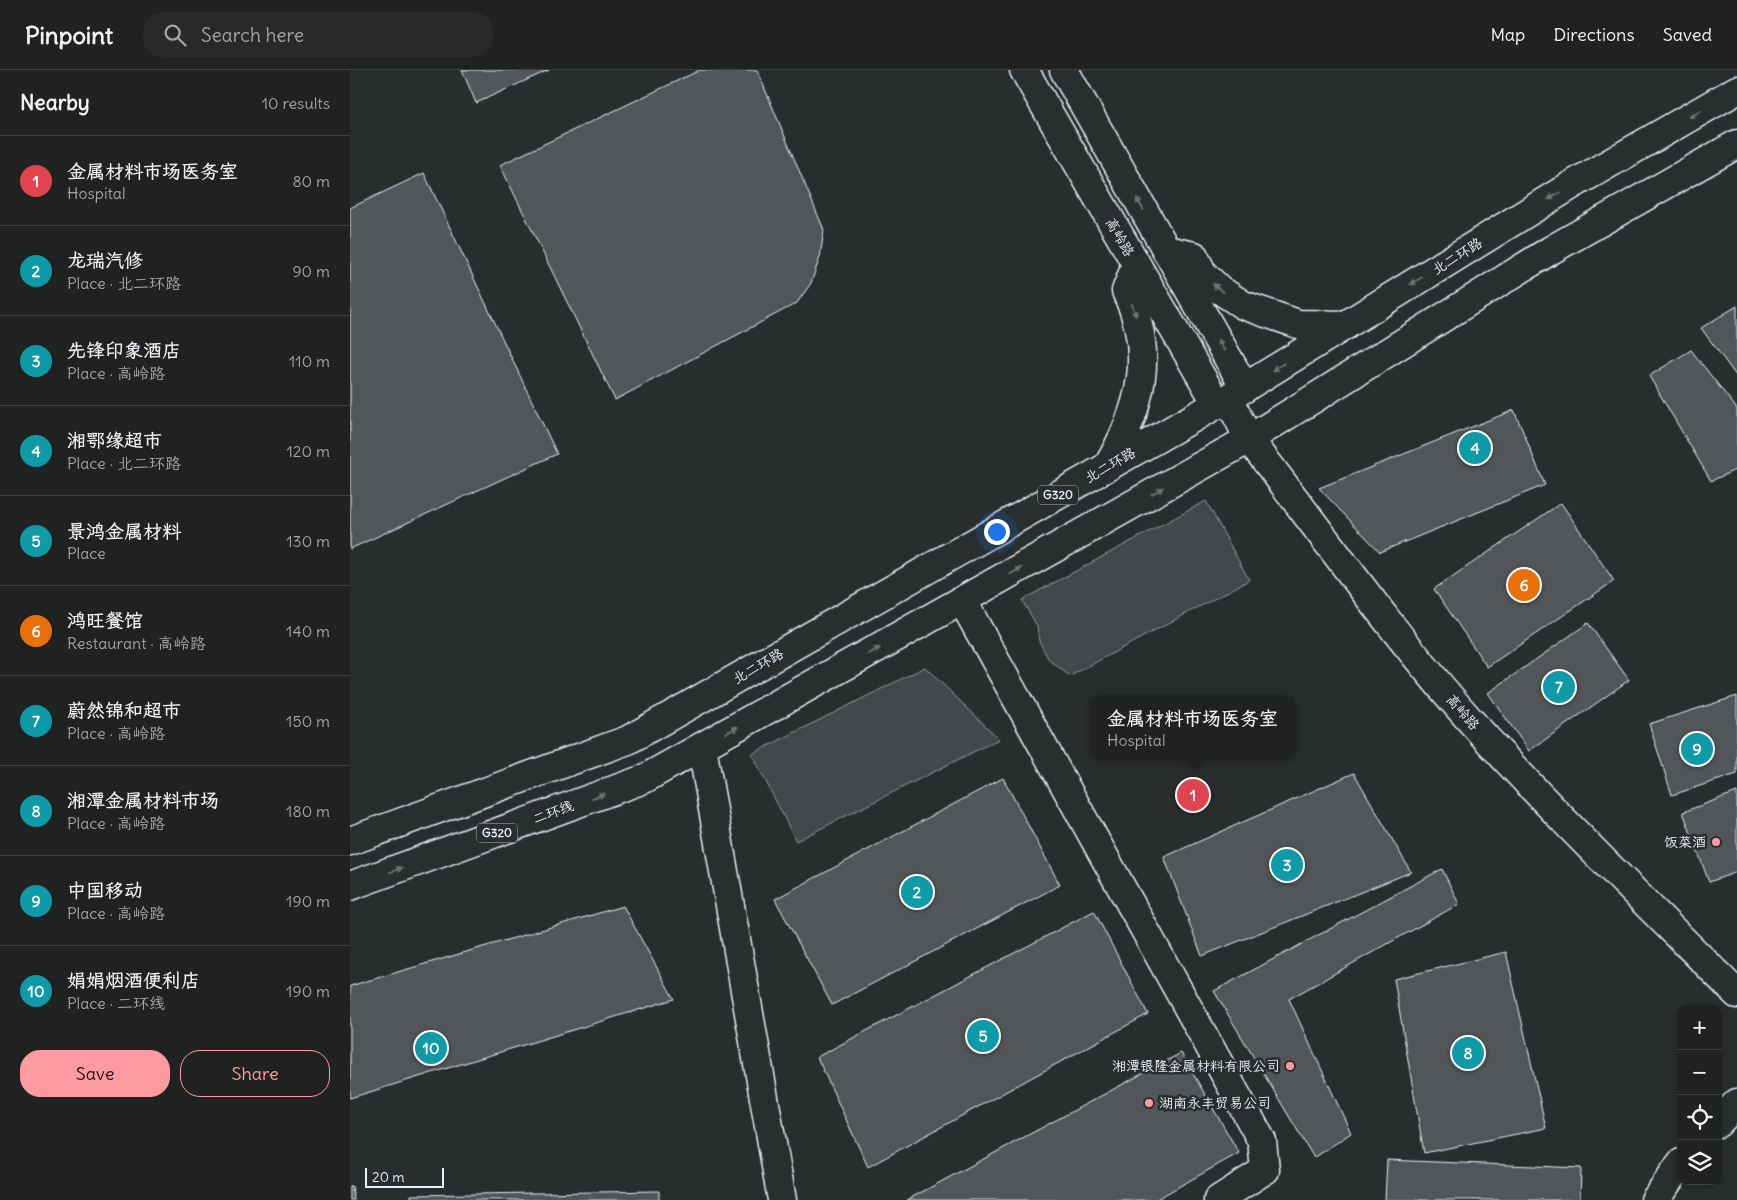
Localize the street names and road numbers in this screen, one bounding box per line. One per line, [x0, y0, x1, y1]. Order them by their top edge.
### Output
street label: 高岭路 [1102, 214, 1138, 260]
street label: 北二环路 [1428, 234, 1486, 278]
street label: 北二环路 [1081, 443, 1139, 487]
road number: G320 [1038, 486, 1078, 504]
street label: 北二环路 [729, 644, 787, 688]
street label: 高岭路 [1442, 690, 1484, 734]
street label: 二环线 [530, 796, 576, 828]
road number: G320 [477, 824, 517, 842]

